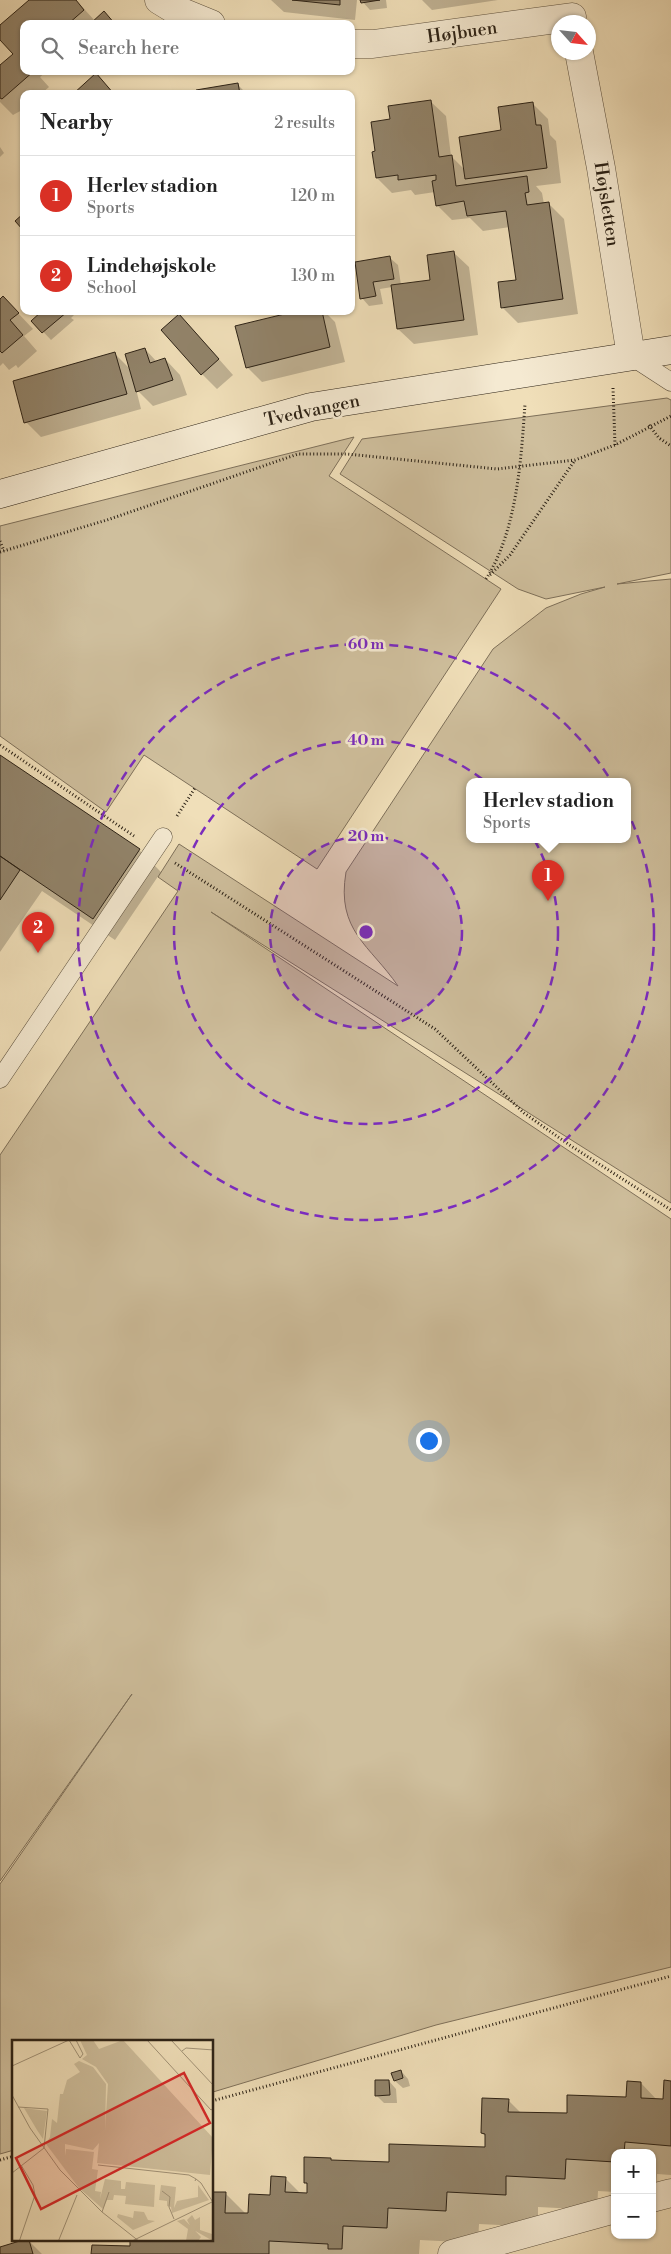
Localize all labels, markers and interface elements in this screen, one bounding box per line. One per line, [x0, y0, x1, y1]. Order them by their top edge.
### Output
north arrow [551, 15, 596, 60]
street label: Højbuen [425, 16, 499, 49]
search box [20, 20, 355, 75]
icon: search [38, 34, 66, 62]
text: Search here [78, 36, 179, 60]
text: Nearby [40, 110, 113, 136]
text: 2 results [274, 113, 335, 133]
street label: Højsletten [588, 160, 625, 248]
text: Herlev stadion [87, 174, 218, 198]
text: 1 [52, 186, 60, 206]
text: 120 m [291, 186, 335, 206]
text: Sports [87, 198, 134, 218]
text: Lindehøjskole [87, 254, 216, 278]
text: 2 [51, 266, 61, 286]
text: 130 m [291, 266, 335, 286]
text: School [87, 278, 136, 298]
street label: Tvedvangen [262, 389, 362, 432]
text: 60 m [348, 635, 385, 654]
text: 40 m [347, 731, 385, 750]
popup [466, 778, 631, 843]
text: Herlev stadion [483, 789, 614, 813]
text: Sports [483, 813, 531, 833]
text: 20 m [348, 827, 385, 846]
pin: 1 [532, 860, 564, 901]
pin: 2 [22, 912, 54, 953]
centre of rings [357, 923, 375, 941]
your location [416, 1428, 442, 1454]
inset map [12, 2040, 214, 2242]
map controls [611, 2149, 656, 2239]
button: + [611, 2149, 656, 2194]
button: − [611, 2194, 656, 2239]

